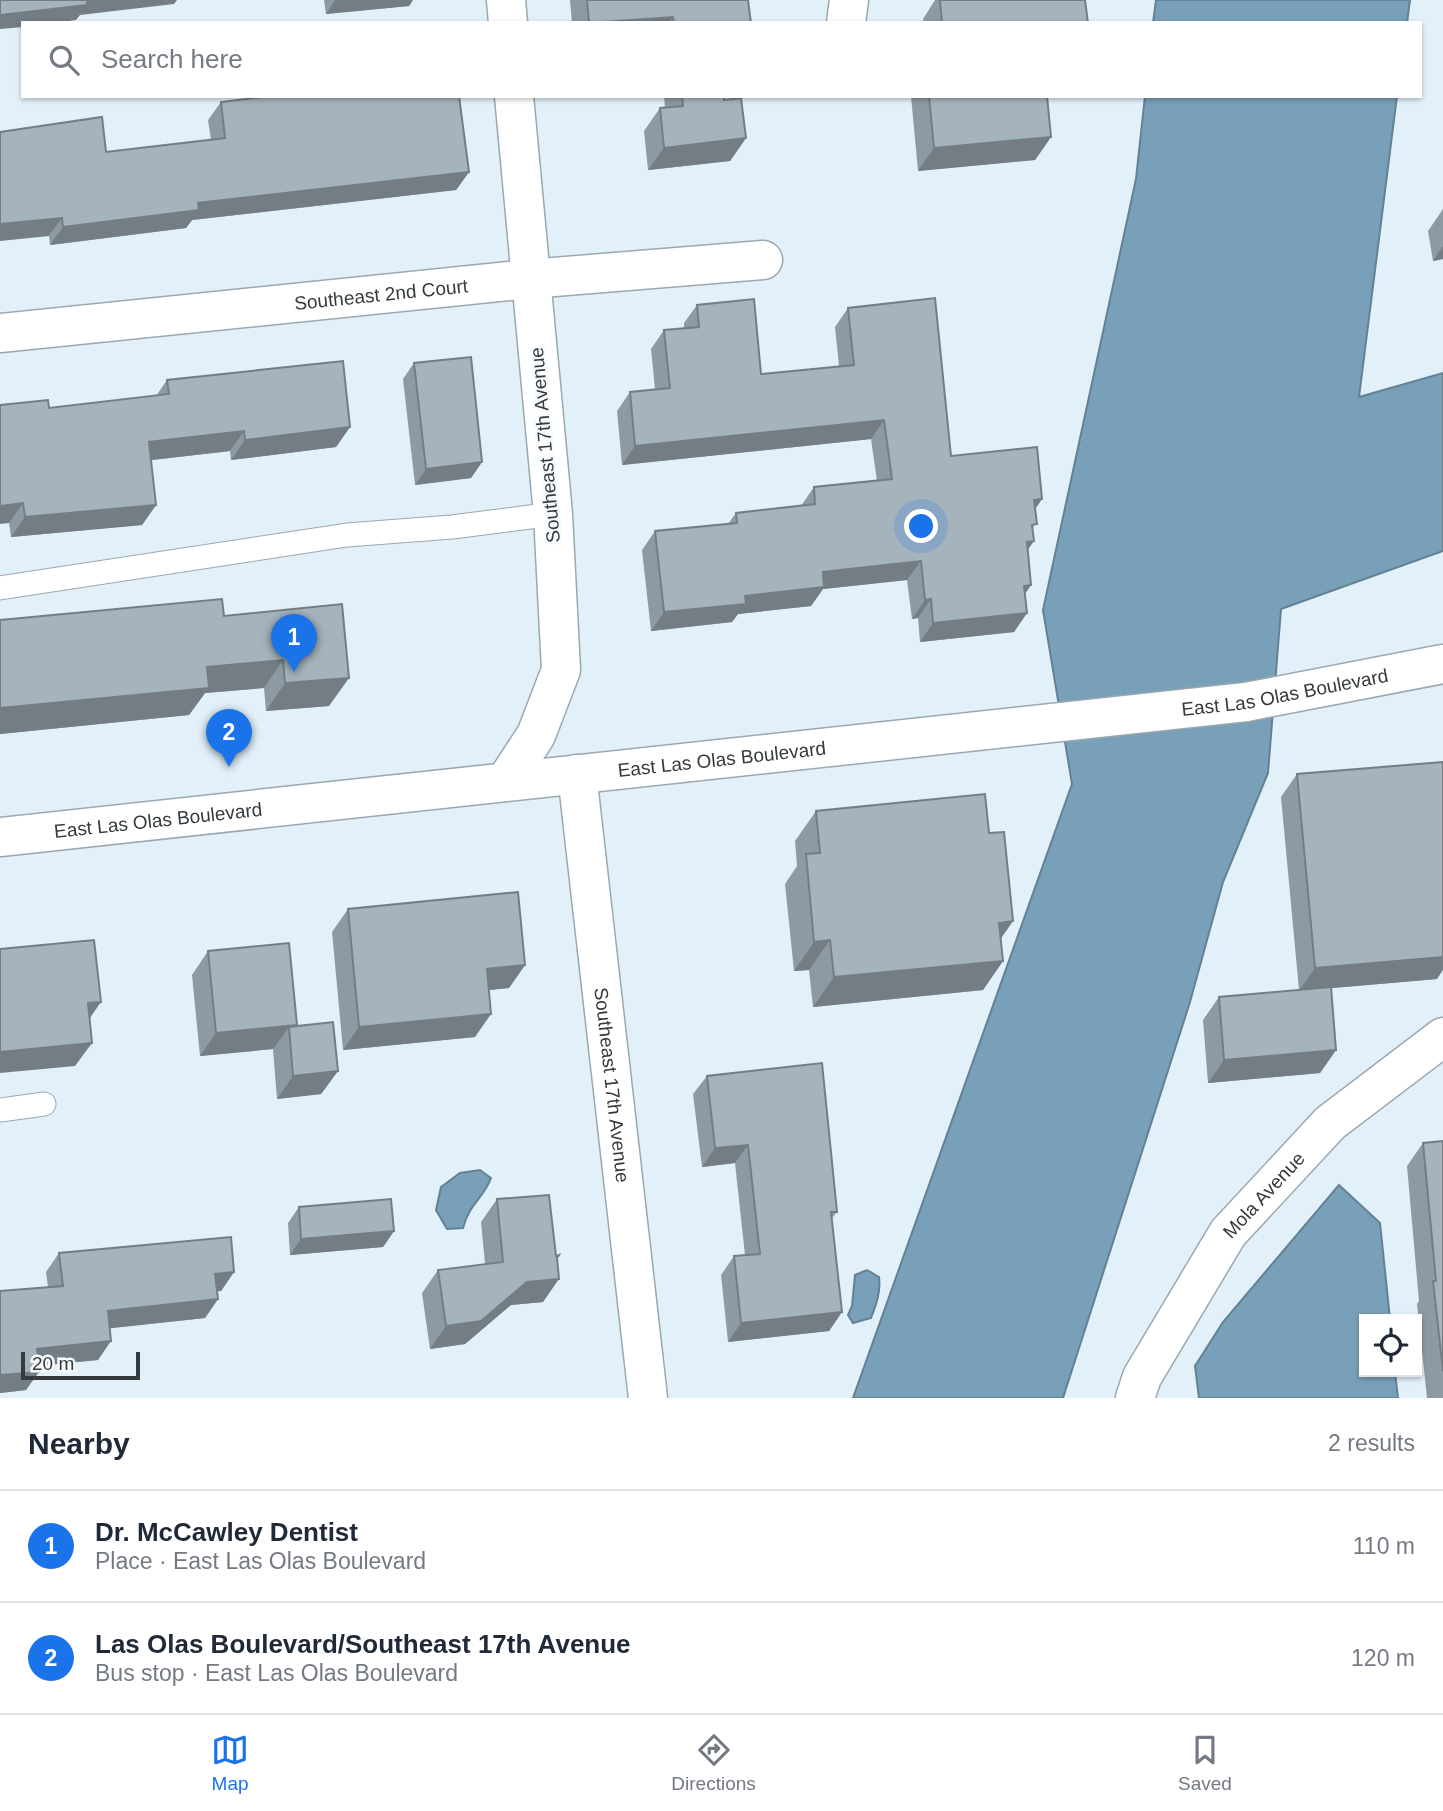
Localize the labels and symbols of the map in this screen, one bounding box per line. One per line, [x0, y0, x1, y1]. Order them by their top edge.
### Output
street label: Southeast 2nd Court [293, 275, 470, 313]
street label: Southeast 17th Avenue [526, 346, 564, 544]
your location [904, 509, 938, 543]
pin: 1 [271, 614, 317, 672]
street label: East Las Olas Boulevard [1180, 664, 1390, 719]
pin: 2 [206, 709, 252, 767]
street label: East Las Olas Boulevard [617, 737, 827, 781]
street label: East Las Olas Boulevard [53, 798, 263, 842]
street label: Southeast 17th Avenue [591, 986, 634, 1184]
street label: Mola Avenue [1218, 1147, 1308, 1242]
scale bar [21, 1349, 140, 1381]

